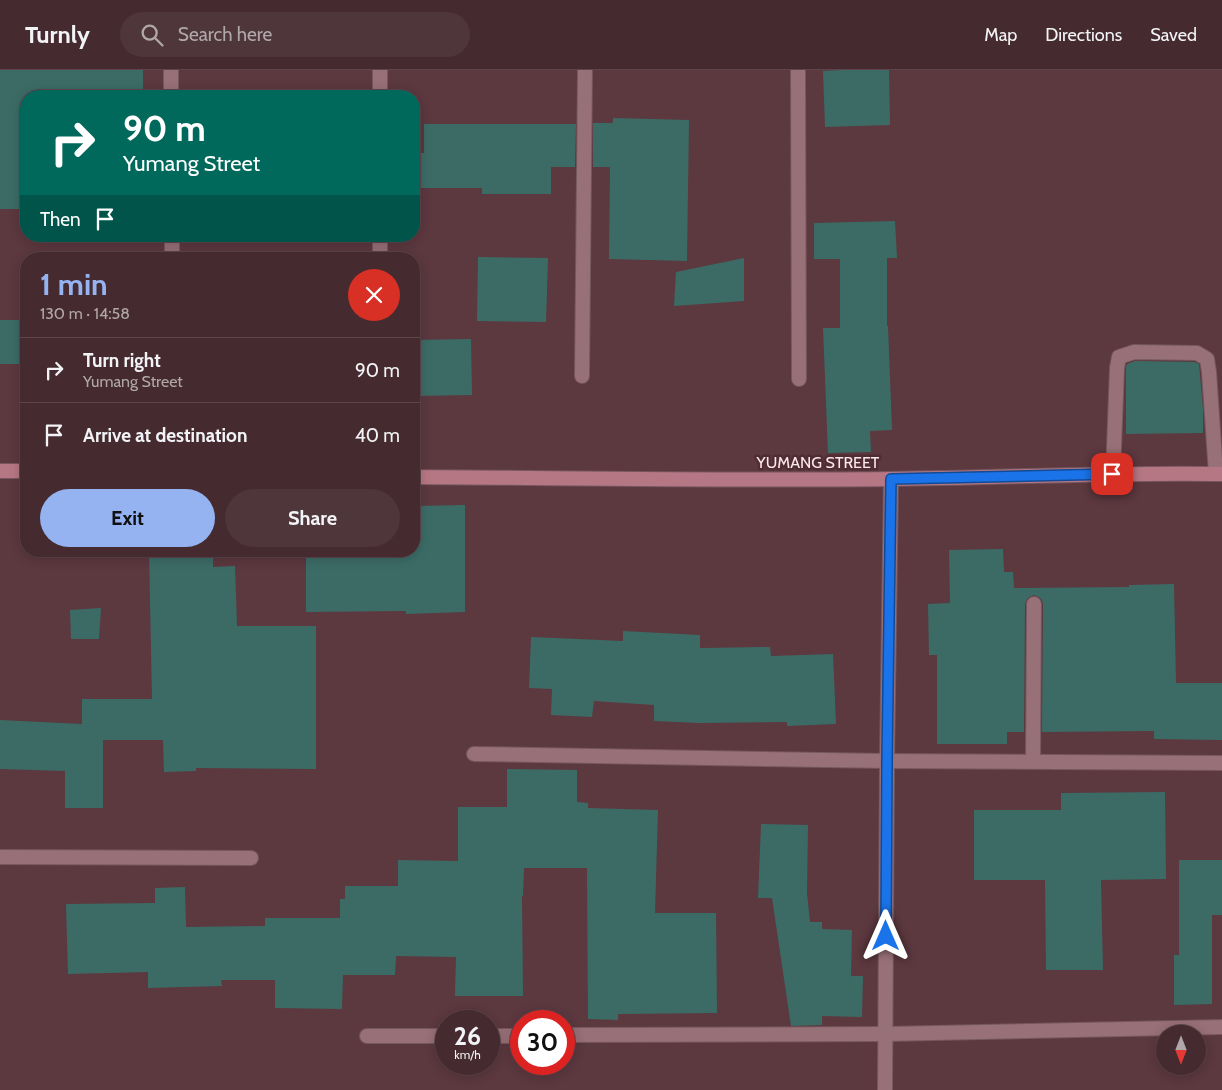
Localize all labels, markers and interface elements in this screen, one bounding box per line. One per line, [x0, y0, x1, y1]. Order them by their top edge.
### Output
search box [120, 12, 470, 57]
text: Turnly [25, 20, 90, 49]
icon: search [138, 21, 166, 49]
text: Search here [178, 23, 272, 46]
text: Map [984, 24, 1017, 46]
text: Directions [1045, 24, 1122, 46]
text: Saved [1150, 24, 1197, 46]
text: 90 m [123, 107, 206, 150]
icon: right [40, 110, 105, 175]
text: Yumang Street [123, 150, 260, 177]
icon: arrive [91, 205, 119, 233]
text: Then [40, 208, 81, 231]
text: 1 min [40, 266, 108, 303]
button: close [348, 269, 400, 321]
text: 130 m · 14:58 [40, 304, 130, 323]
text: Turn right [83, 349, 161, 372]
icon: right [40, 356, 68, 384]
text: 90 m [355, 359, 400, 382]
text: Yumang Street [83, 372, 183, 391]
icon: arrive [40, 421, 68, 449]
text: Arrive at destination [83, 424, 247, 447]
text: 40 m [355, 424, 400, 447]
street label: YUMANG STREET [756, 453, 880, 472]
pin [1091, 453, 1133, 495]
icon: arrive [1098, 460, 1126, 488]
button: Exit [40, 489, 215, 547]
button: Share [225, 489, 400, 547]
position arrow [859, 909, 911, 961]
speed limit sign: 30 [510, 1010, 575, 1075]
text: 26 [454, 1021, 481, 1051]
north arrow [1156, 1025, 1206, 1075]
map controls [1156, 1025, 1206, 1075]
text: km/h [454, 1047, 481, 1062]

